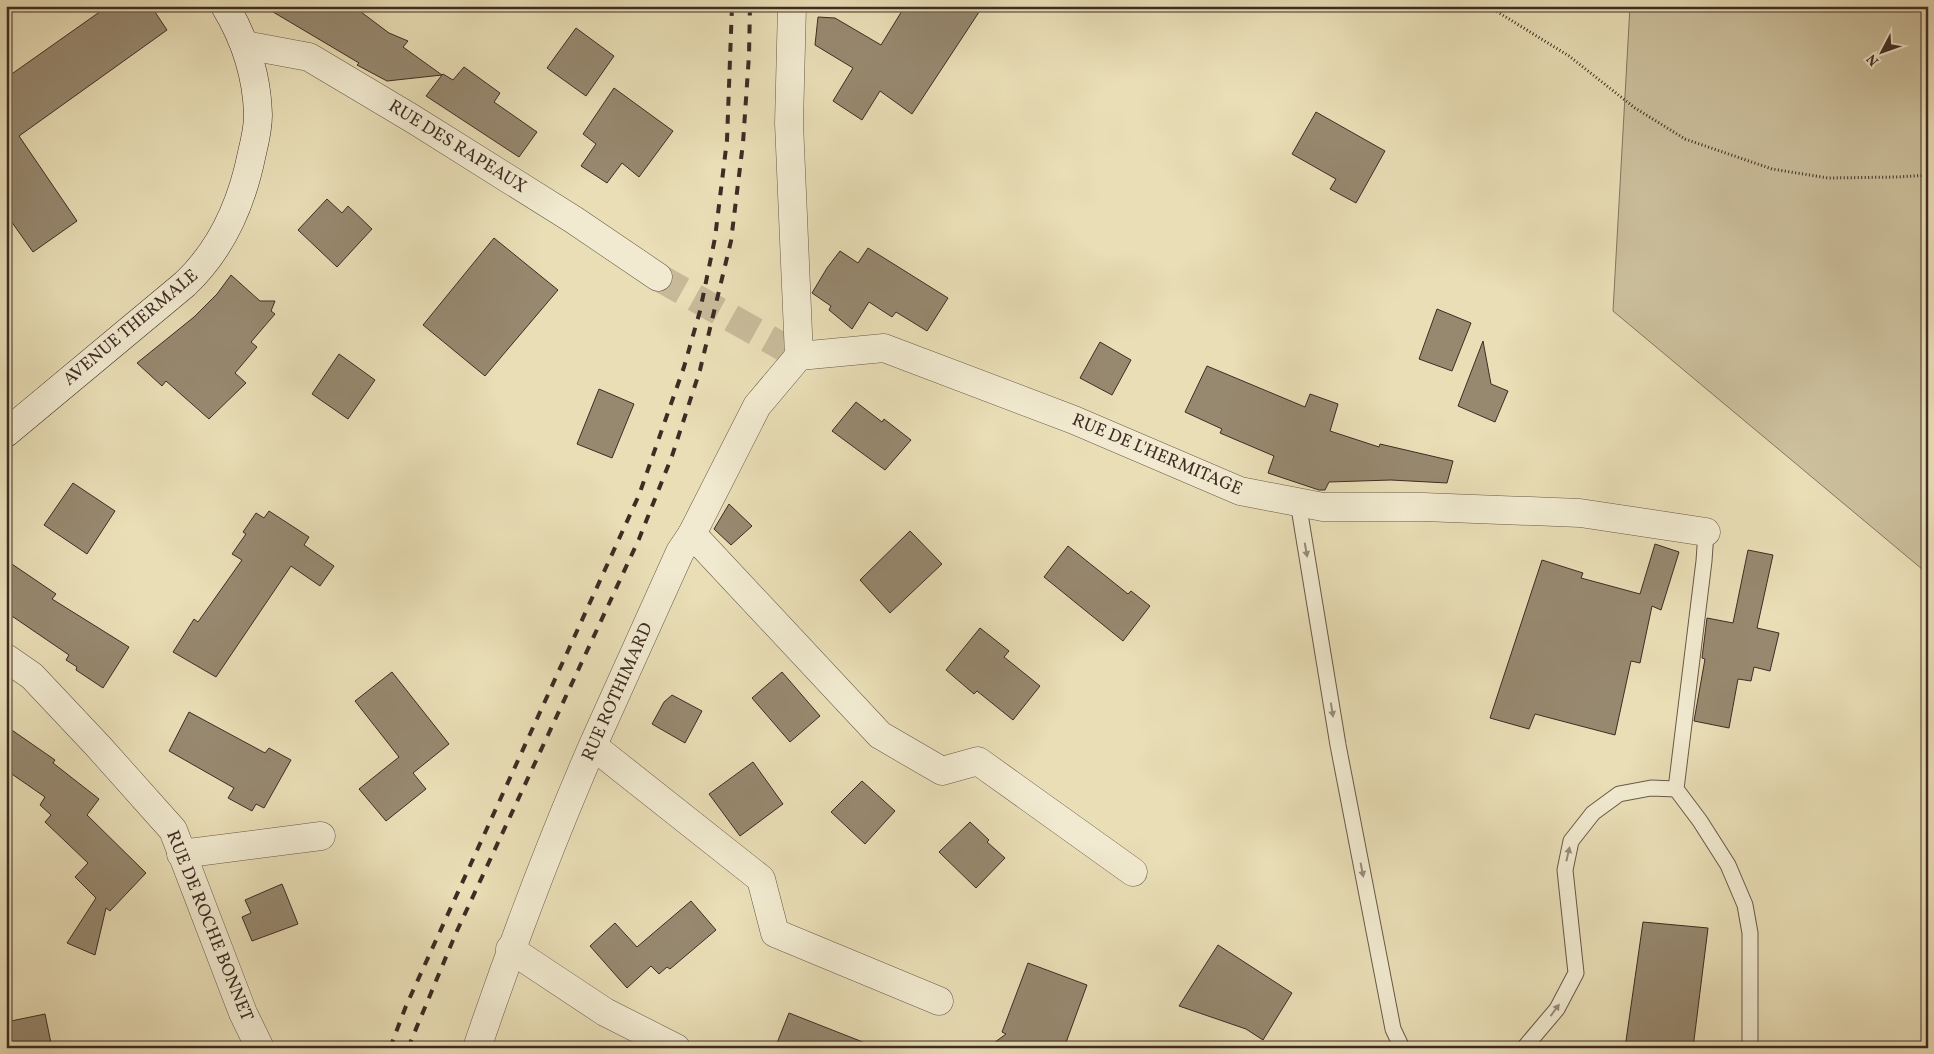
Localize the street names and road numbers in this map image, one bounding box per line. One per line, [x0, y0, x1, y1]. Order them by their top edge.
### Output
street label: RUE DES RAPEAUX [383, 94, 531, 200]
street label: AVENUE THERMALE [58, 264, 204, 392]
street label: RUE DE L'HERMITAGE [1068, 408, 1246, 502]
street label: RUE ROTHIMARD [576, 619, 660, 765]
street label: RUE DE ROCHE BONNET [159, 827, 259, 1026]

